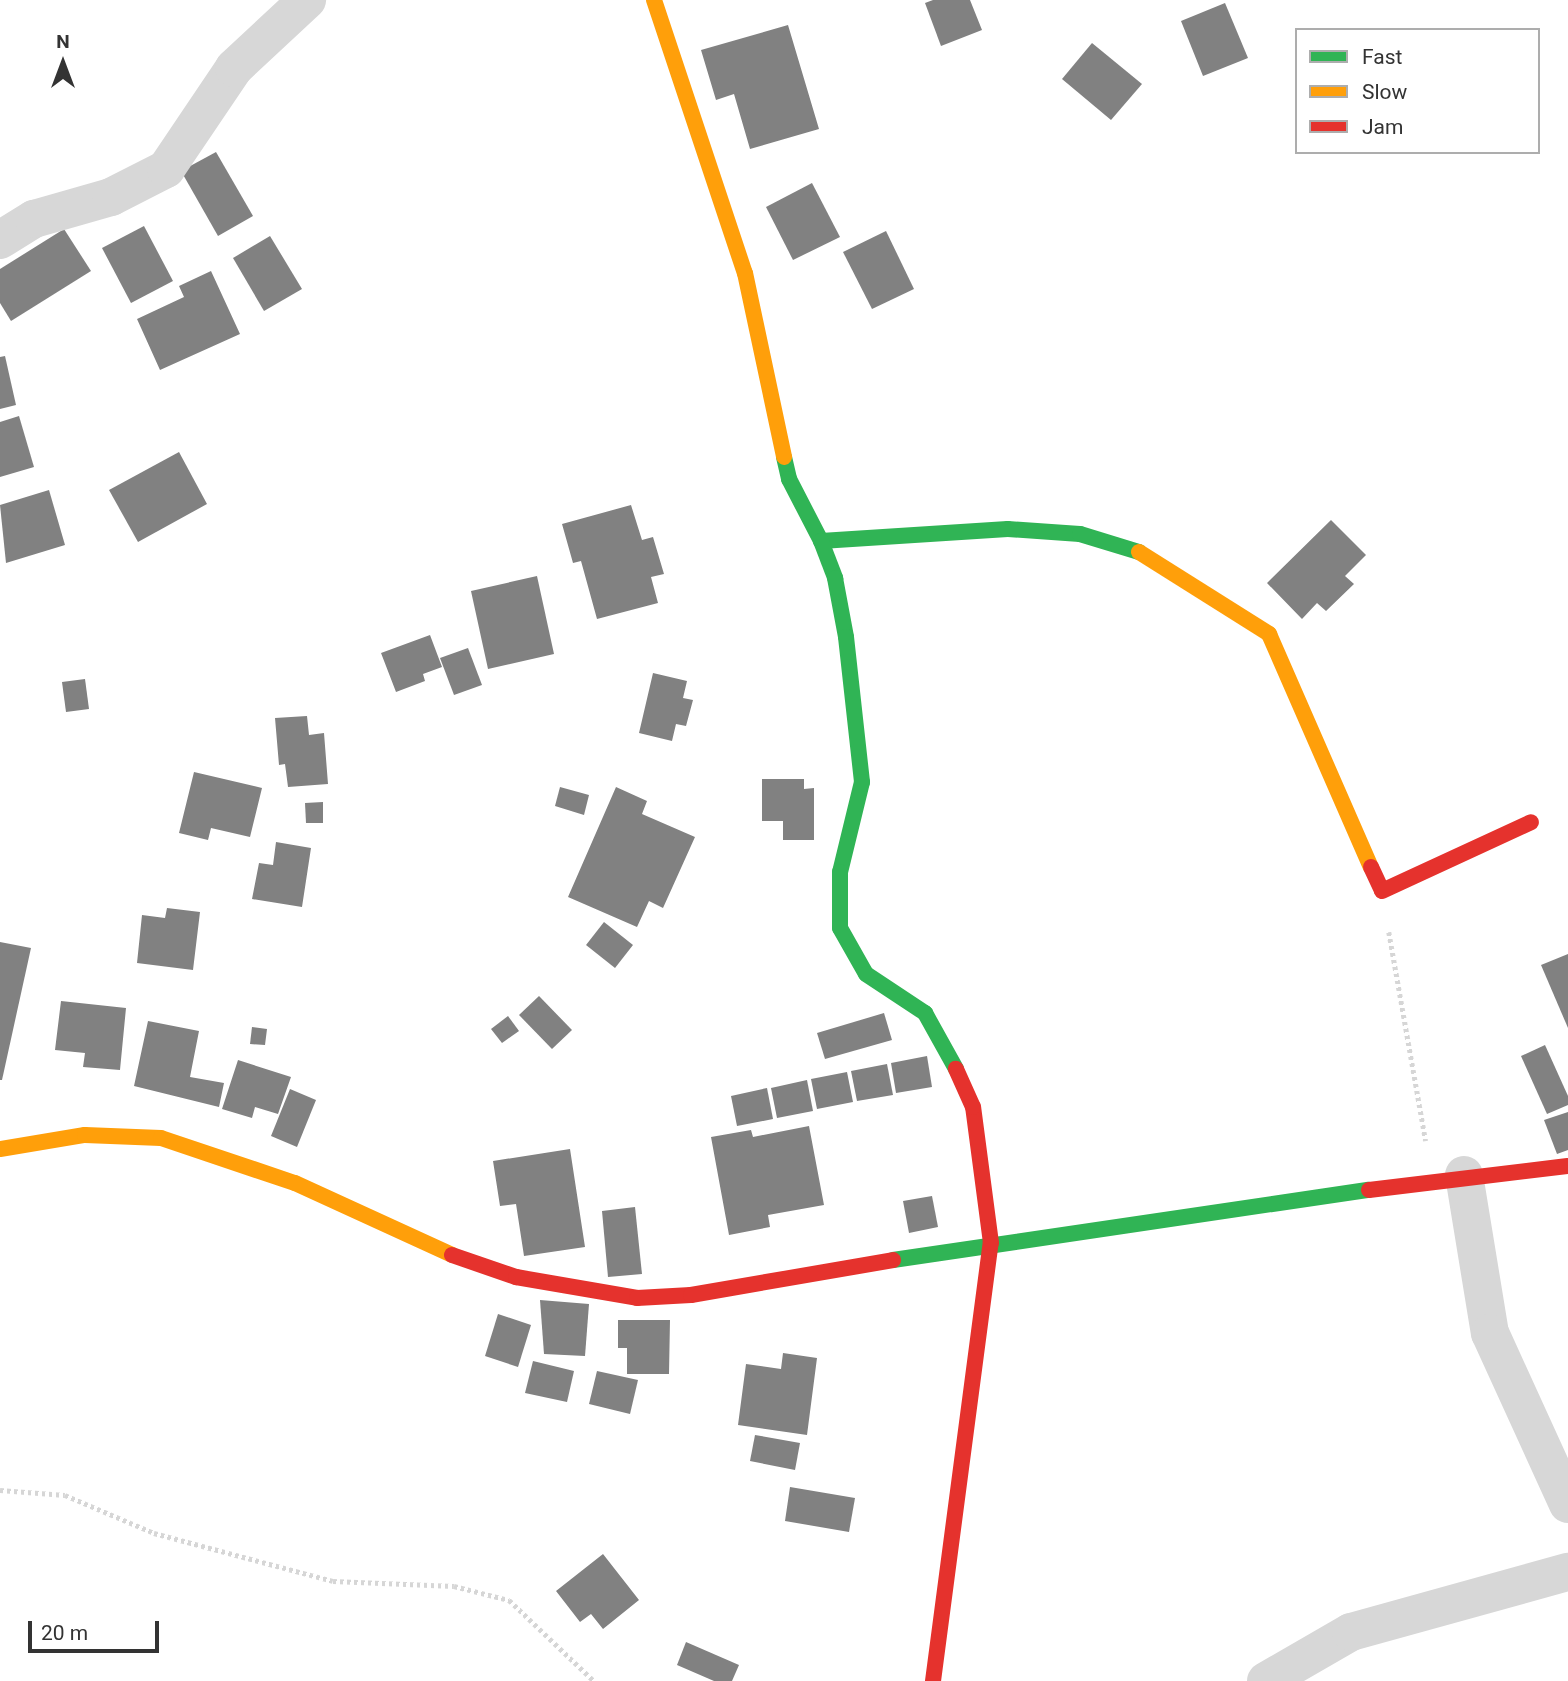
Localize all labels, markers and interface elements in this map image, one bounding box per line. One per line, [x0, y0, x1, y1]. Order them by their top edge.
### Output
north arrow [28, 28, 98, 98]
legend [1295, 28, 1540, 154]
text: N [56, 30, 70, 53]
text: Fast [1362, 45, 1402, 69]
text: Slow [1362, 80, 1407, 104]
text: Jam [1362, 115, 1403, 139]
scale bar [32, 1608, 163, 1652]
text: 20 m [41, 1621, 88, 1645]

